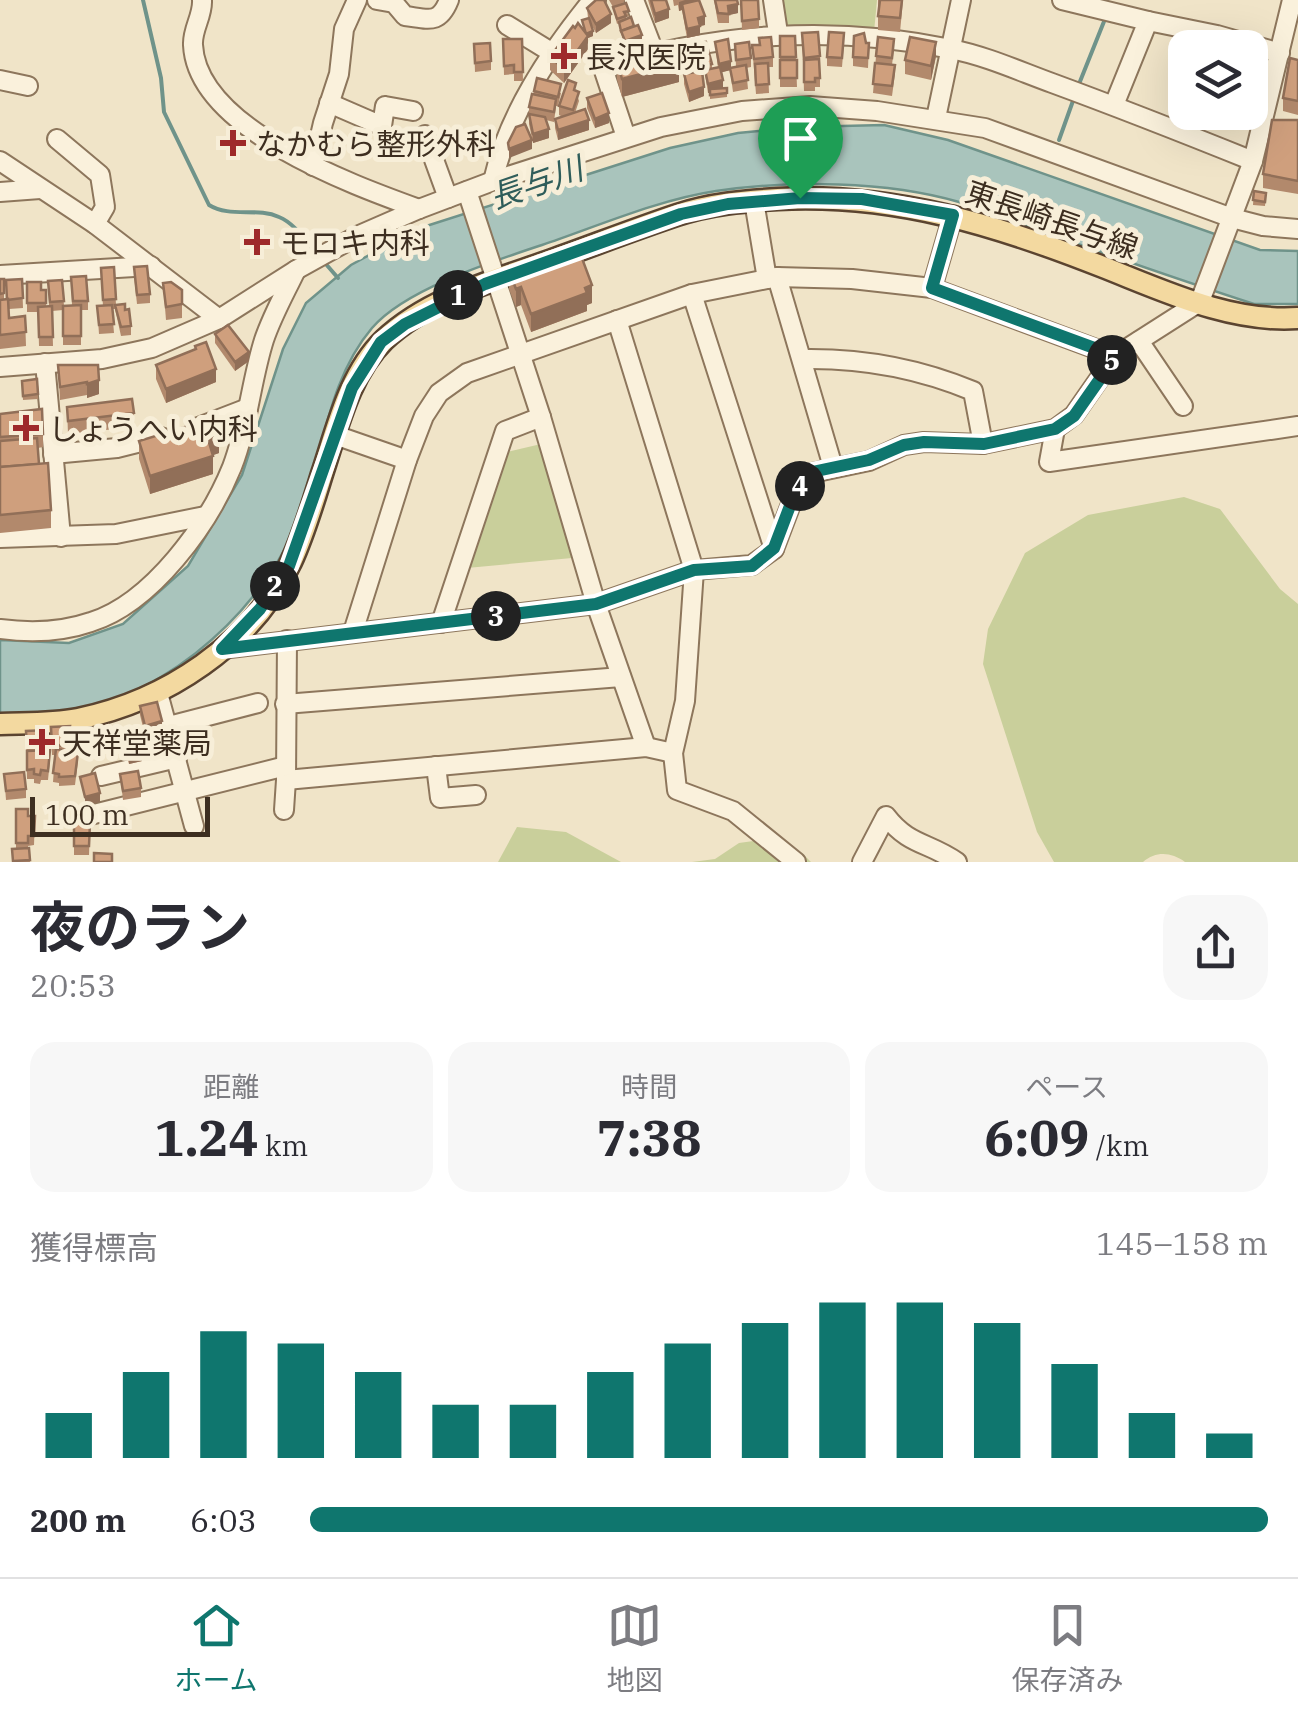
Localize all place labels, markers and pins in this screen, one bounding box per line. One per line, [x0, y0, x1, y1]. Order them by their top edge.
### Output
place label: 長沢医院 [586, 37, 706, 76]
marker: 長沢医院 [551, 43, 577, 69]
pin [758, 96, 843, 199]
place label: なかむら整形外科 [256, 124, 496, 163]
marker: なかむら整形外科 [220, 130, 246, 156]
place label: モロキ内科 [280, 223, 430, 262]
marker: モロキ内科 [244, 229, 270, 255]
pin: 1 [433, 270, 483, 320]
pin: 5 [1087, 335, 1137, 385]
place label: しょうへい内科 [48, 409, 258, 448]
marker: しょうへい内科 [13, 415, 39, 441]
pin: 4 [775, 461, 825, 511]
pin: 2 [250, 561, 300, 611]
pin: 3 [471, 591, 521, 641]
place label: 天祥堂薬局 [62, 723, 212, 762]
marker: 天祥堂薬局 [31, 731, 53, 753]

